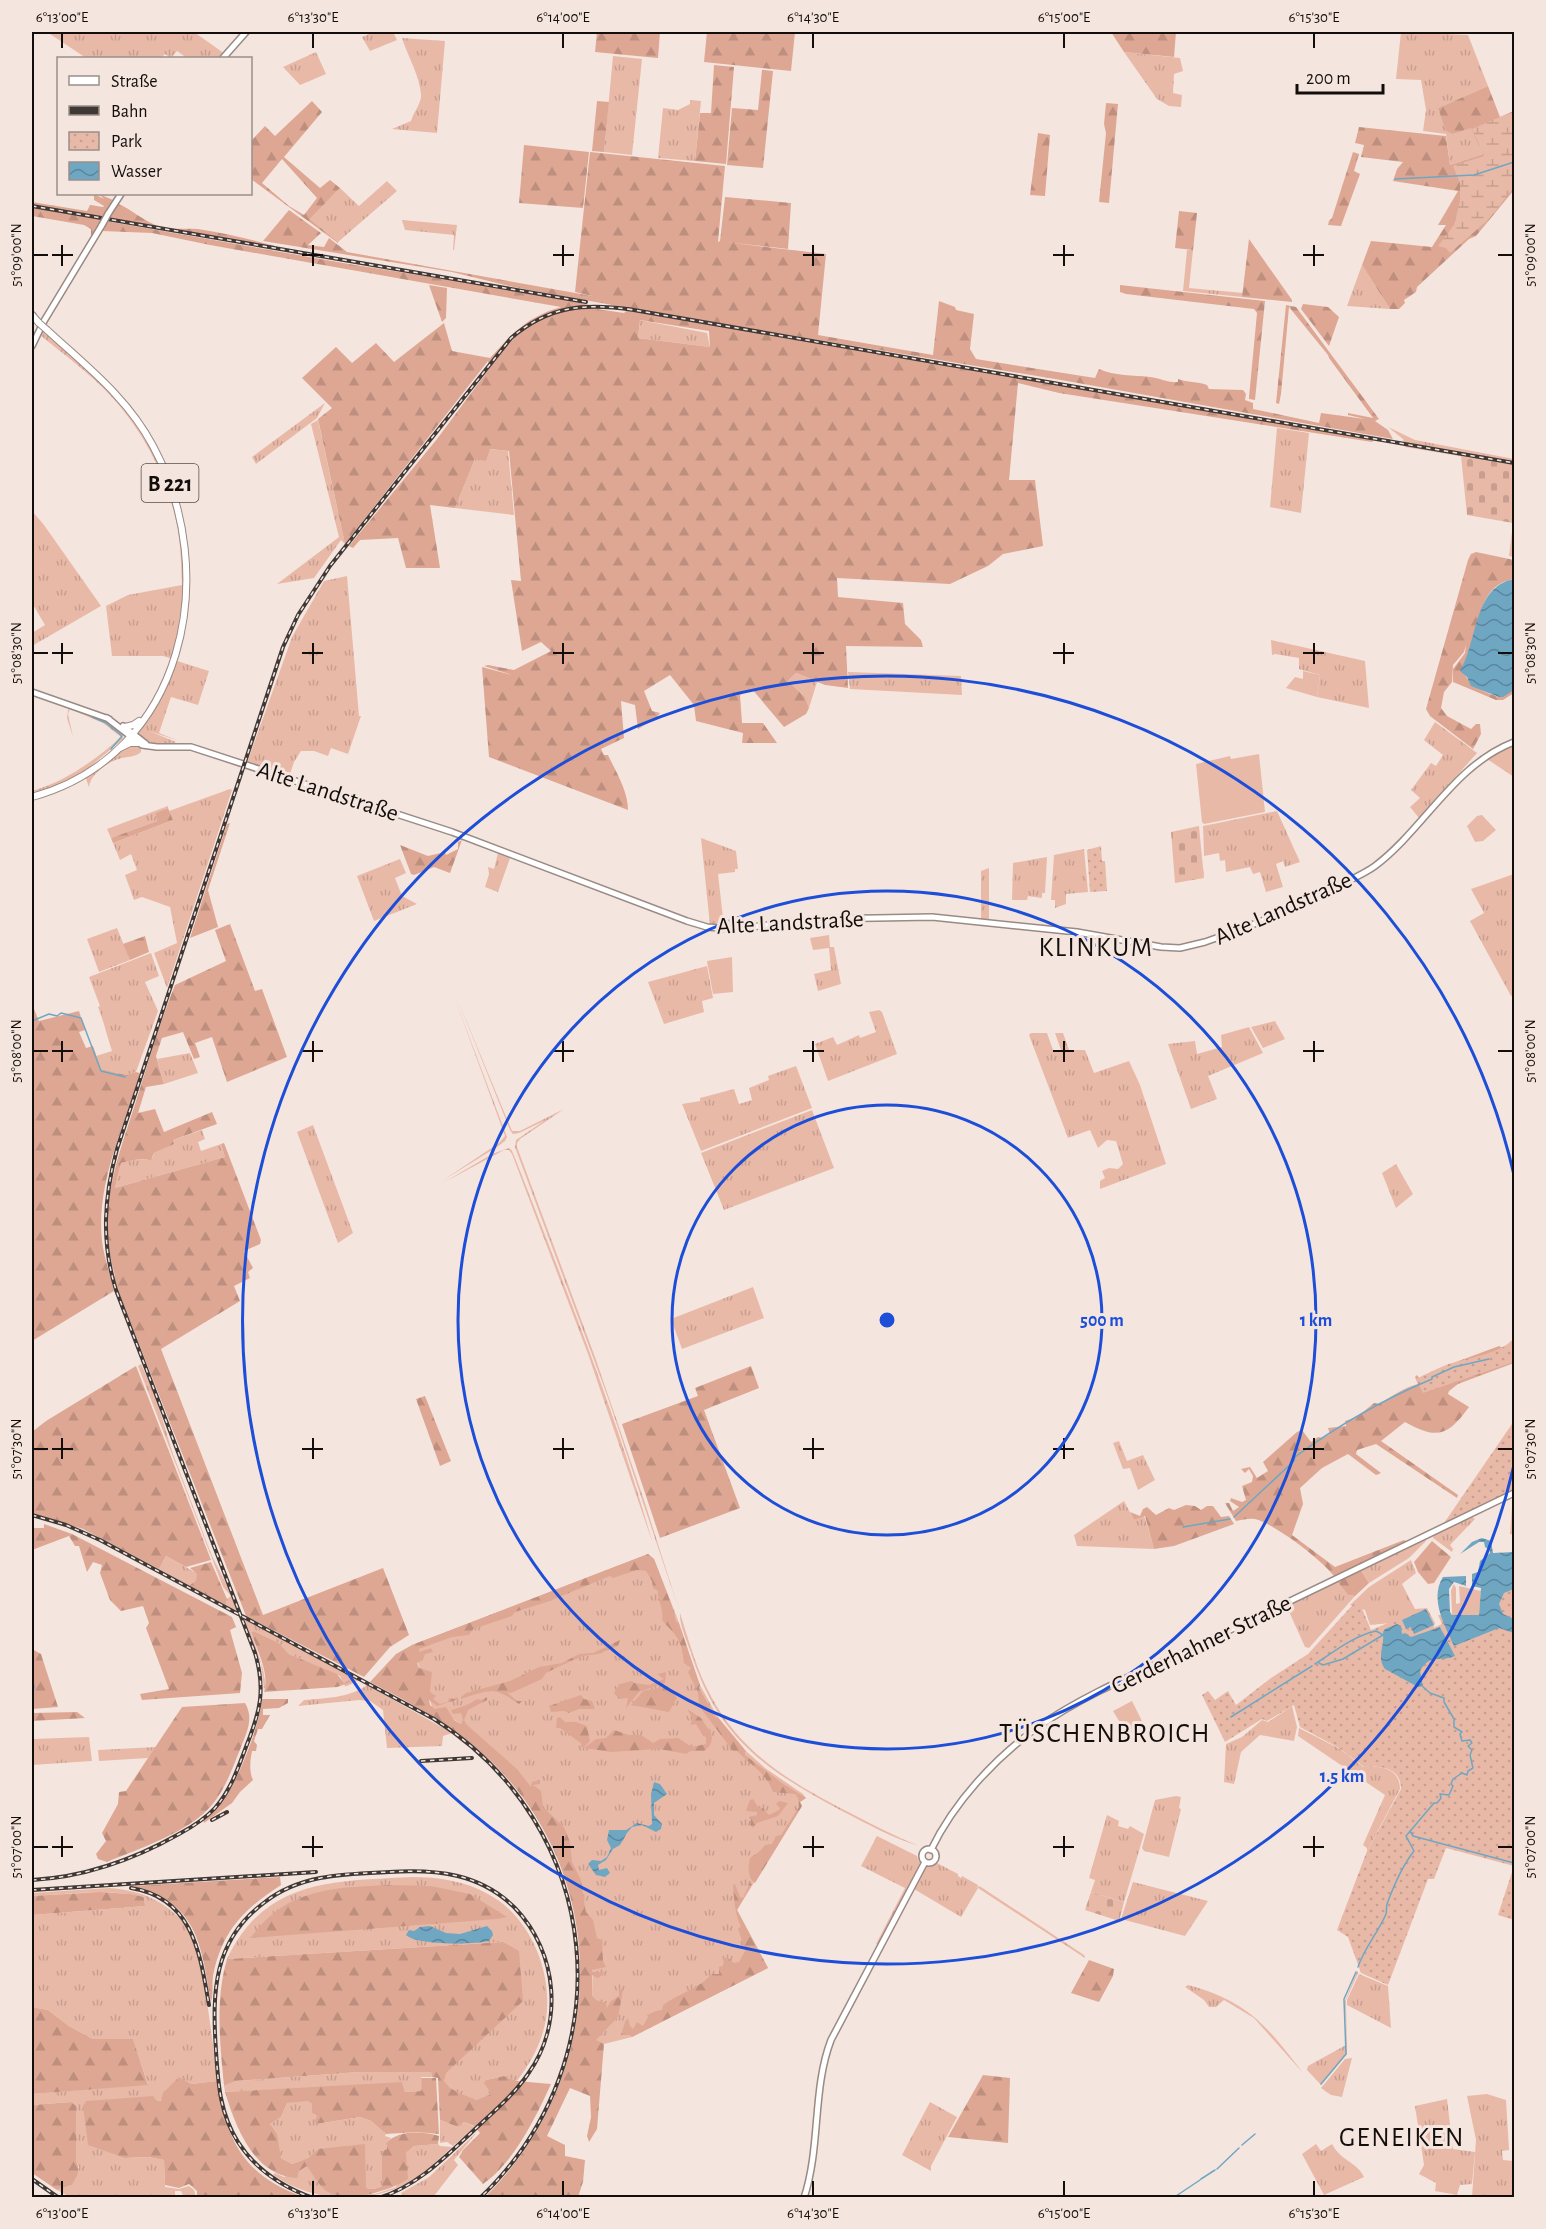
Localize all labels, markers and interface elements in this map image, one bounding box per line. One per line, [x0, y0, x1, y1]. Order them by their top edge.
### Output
text: 6°13'00"E [36, 10, 88, 25]
text: 6°13'30"E [288, 10, 338, 25]
text: 6°14'00"E [536, 10, 590, 25]
text: 6°14'30"E [787, 10, 839, 25]
text: 6°15'00"E [1038, 10, 1090, 25]
text: 6°15'30"E [1289, 10, 1339, 25]
legend [57, 57, 252, 195]
scale bar [1297, 57, 1382, 95]
text: 200 m [1306, 70, 1351, 88]
text: Straße [111, 73, 157, 91]
text: Bahn [111, 103, 147, 121]
text: Park [111, 133, 143, 151]
text: Wasser [111, 163, 162, 181]
text: 51°09'00"N [9, 223, 24, 287]
text: 51°09'00"N [1523, 223, 1538, 287]
road number: B 221 [142, 464, 198, 502]
text: 51°08'30"N [9, 622, 24, 684]
text: 51°08'30"N [1523, 622, 1538, 684]
street label: Alte Landstraße [254, 758, 401, 826]
street label: Alte Landstraße [1211, 868, 1356, 950]
street label: Alte Landstraße [716, 907, 864, 939]
district label: KLINKUM [1038, 934, 1154, 961]
text: 51°08'00"N [9, 1019, 24, 1083]
text: 51°08'00"N [1523, 1019, 1538, 1083]
centre of rings [877, 1310, 897, 1330]
text: 500 m [1080, 1312, 1124, 1330]
text: 1 km [1300, 1312, 1332, 1330]
text: 51°07'30"N [9, 1418, 24, 1480]
text: 51°07'30"N [1523, 1418, 1538, 1480]
street label: Gerderhahner Straße [1108, 1591, 1295, 1699]
district label: TÜSCHENBROICH [999, 1718, 1211, 1747]
text: 1.5 km [1320, 1768, 1364, 1786]
text: 51°07'00"N [9, 1816, 24, 1878]
text: 51°07'00"N [1523, 1816, 1538, 1878]
district label: GENEIKEN [1339, 2124, 1465, 2151]
text: 6°13'00"E [36, 2206, 88, 2221]
text: 6°13'30"E [288, 2206, 338, 2221]
text: 6°14'00"E [536, 2206, 590, 2221]
text: 6°14'30"E [787, 2206, 839, 2221]
text: 6°15'00"E [1038, 2206, 1090, 2221]
text: 6°15'30"E [1289, 2206, 1339, 2221]

